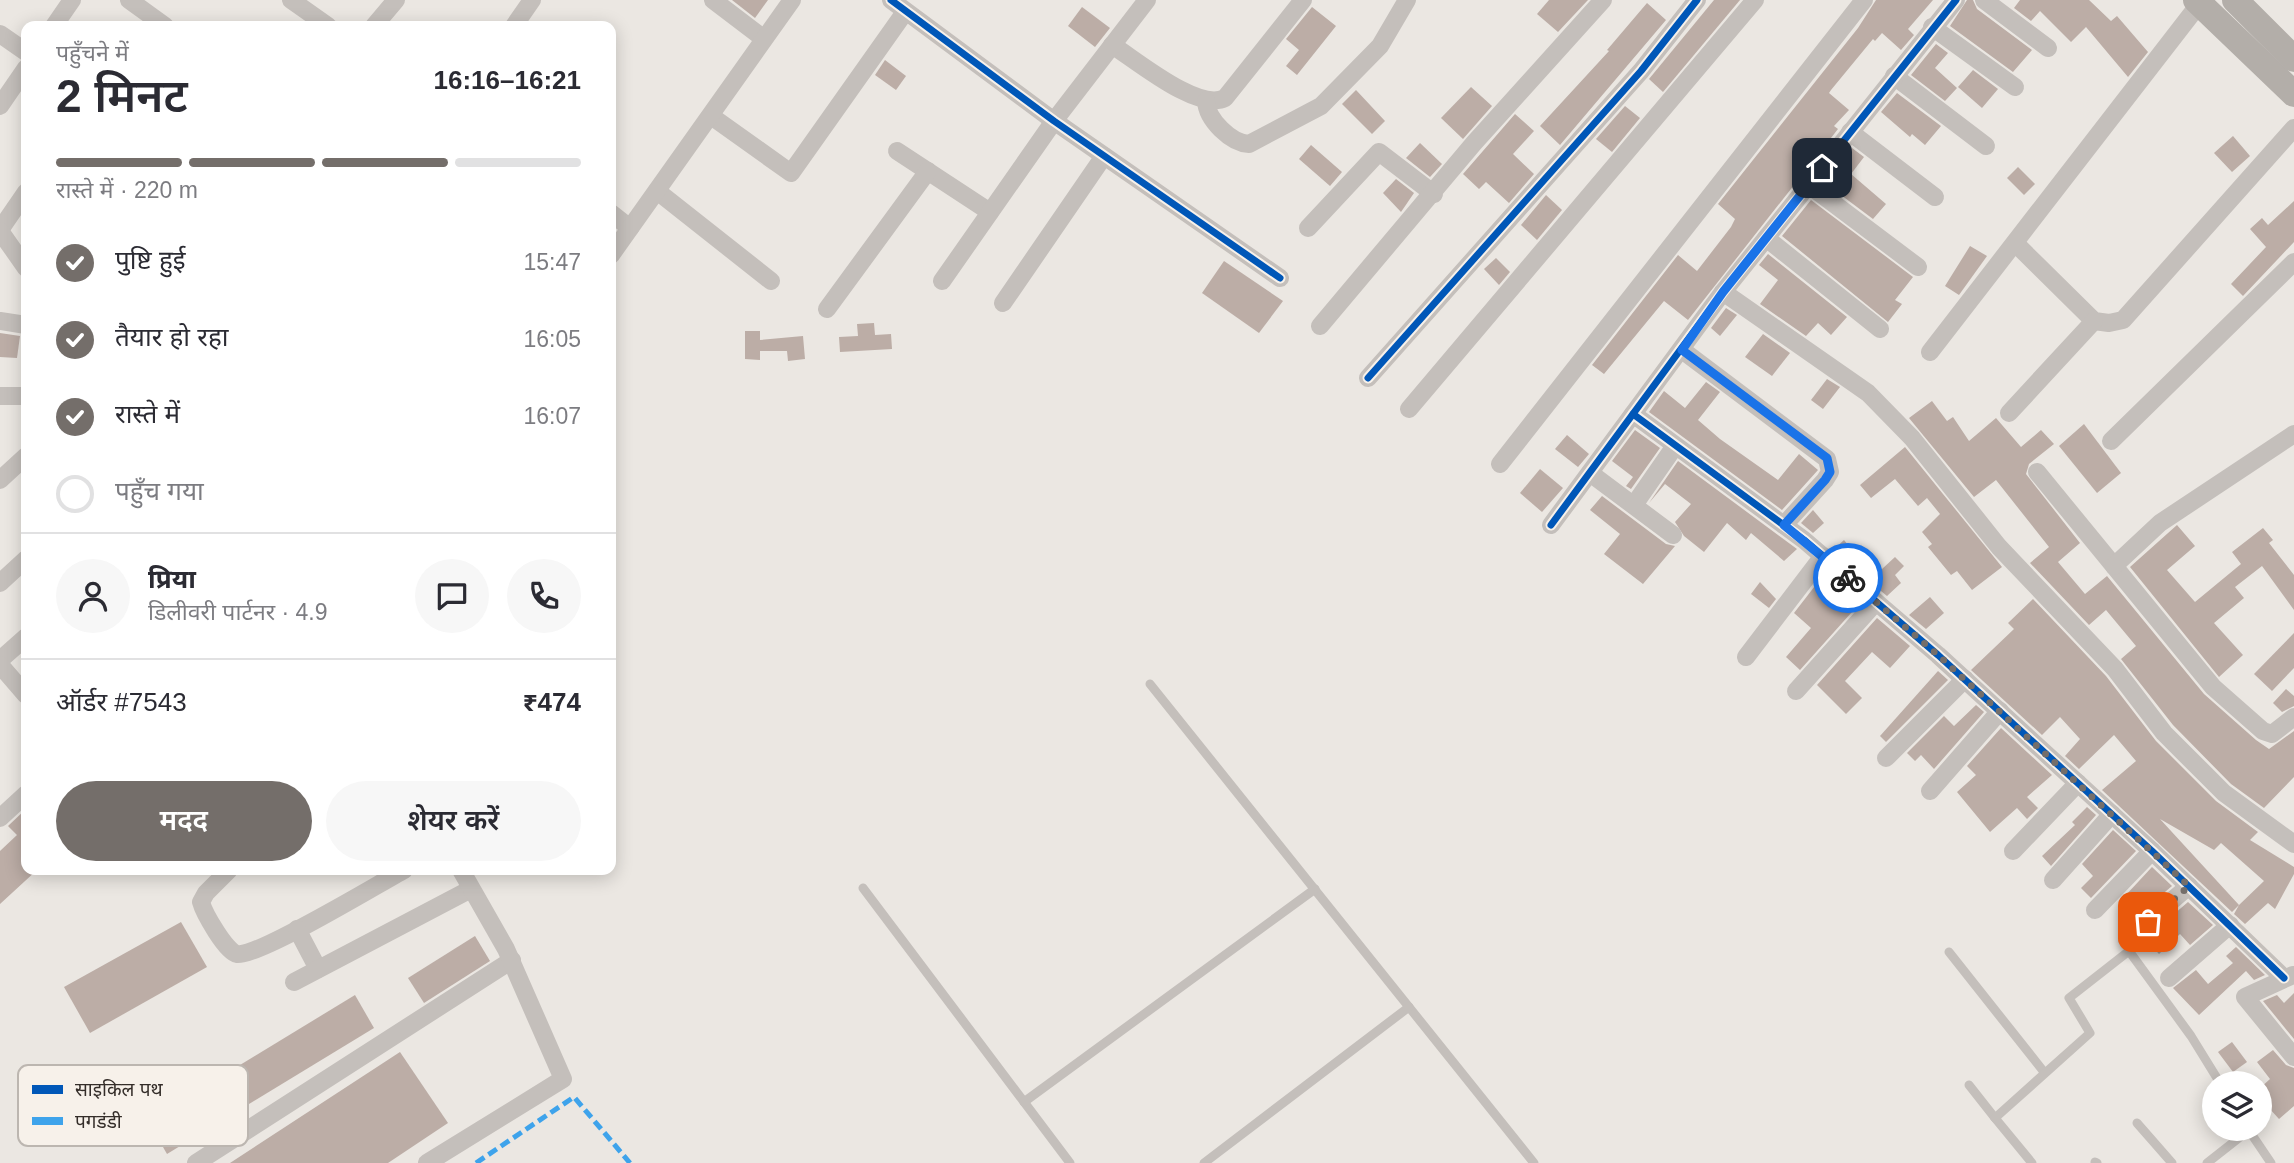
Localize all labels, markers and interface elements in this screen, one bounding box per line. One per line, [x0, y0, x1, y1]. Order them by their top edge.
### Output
text: पहुँचने में [56, 40, 129, 66]
text: 16:16–16:21 [434, 65, 581, 95]
text: 2 मिनट [56, 70, 188, 122]
pin [1792, 138, 1852, 198]
icon: home [1803, 149, 1841, 187]
text: रास्ते में · 220 m [56, 177, 198, 203]
icon: check [56, 244, 94, 282]
text: पुष्टि हुई [115, 245, 185, 275]
text: 15:47 [523, 249, 581, 275]
icon: check [56, 321, 94, 359]
text: तैयार हो रहा [115, 322, 228, 352]
text: 16:05 [523, 326, 581, 352]
icon: check [56, 398, 94, 436]
text: रास्ते में [115, 399, 180, 429]
text: 16:07 [523, 403, 581, 429]
text: पहुँच गया [115, 476, 204, 506]
courier [1813, 543, 1883, 613]
button: person [56, 559, 130, 633]
button: chat [415, 559, 489, 633]
button: phone [507, 559, 581, 633]
icon: bike [1829, 559, 1867, 597]
text: प्रिया [148, 564, 196, 594]
text: डिलीवरी पार्टनर · 4.9 [148, 599, 328, 625]
text: ऑर्डर #7543 [56, 687, 187, 717]
text: ₹474 [523, 687, 581, 717]
button: मदद [56, 781, 312, 861]
button: शेयर करें [326, 781, 581, 861]
pin [2118, 892, 2178, 952]
icon: bag [2129, 903, 2167, 941]
legend [18, 1065, 248, 1146]
map controls [2202, 1071, 2272, 1141]
button: layers [2202, 1071, 2272, 1141]
text: साइकिल पथ [75, 1079, 164, 1100]
text: पगडंडी [75, 1111, 123, 1132]

